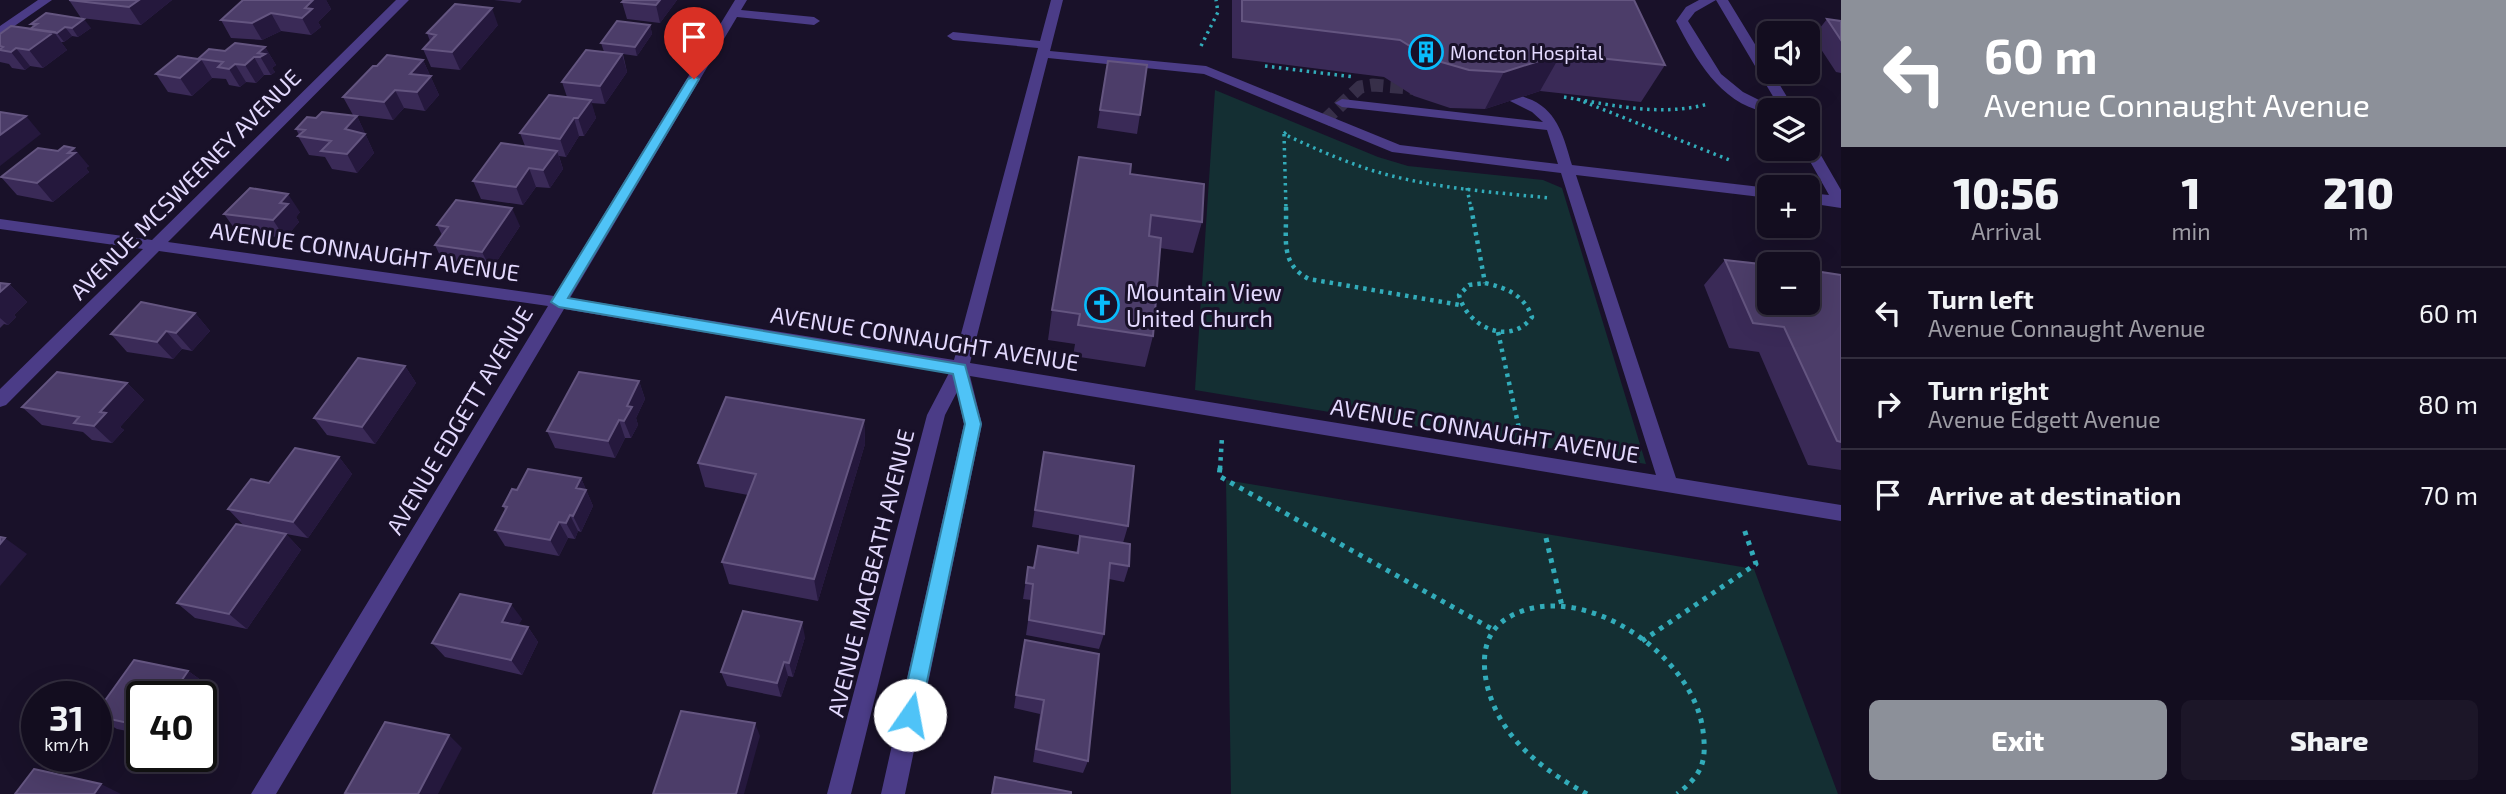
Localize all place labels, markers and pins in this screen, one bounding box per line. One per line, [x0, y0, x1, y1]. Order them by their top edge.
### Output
pin [664, 7, 724, 79]
building icon: Moncton Hospital [1407, 33, 1445, 71]
place label: Moncton Hospital [1450, 41, 1604, 64]
place label: Mountain View United Church [1126, 278, 1282, 332]
church icon: Mountain View United Church [1083, 286, 1121, 324]

